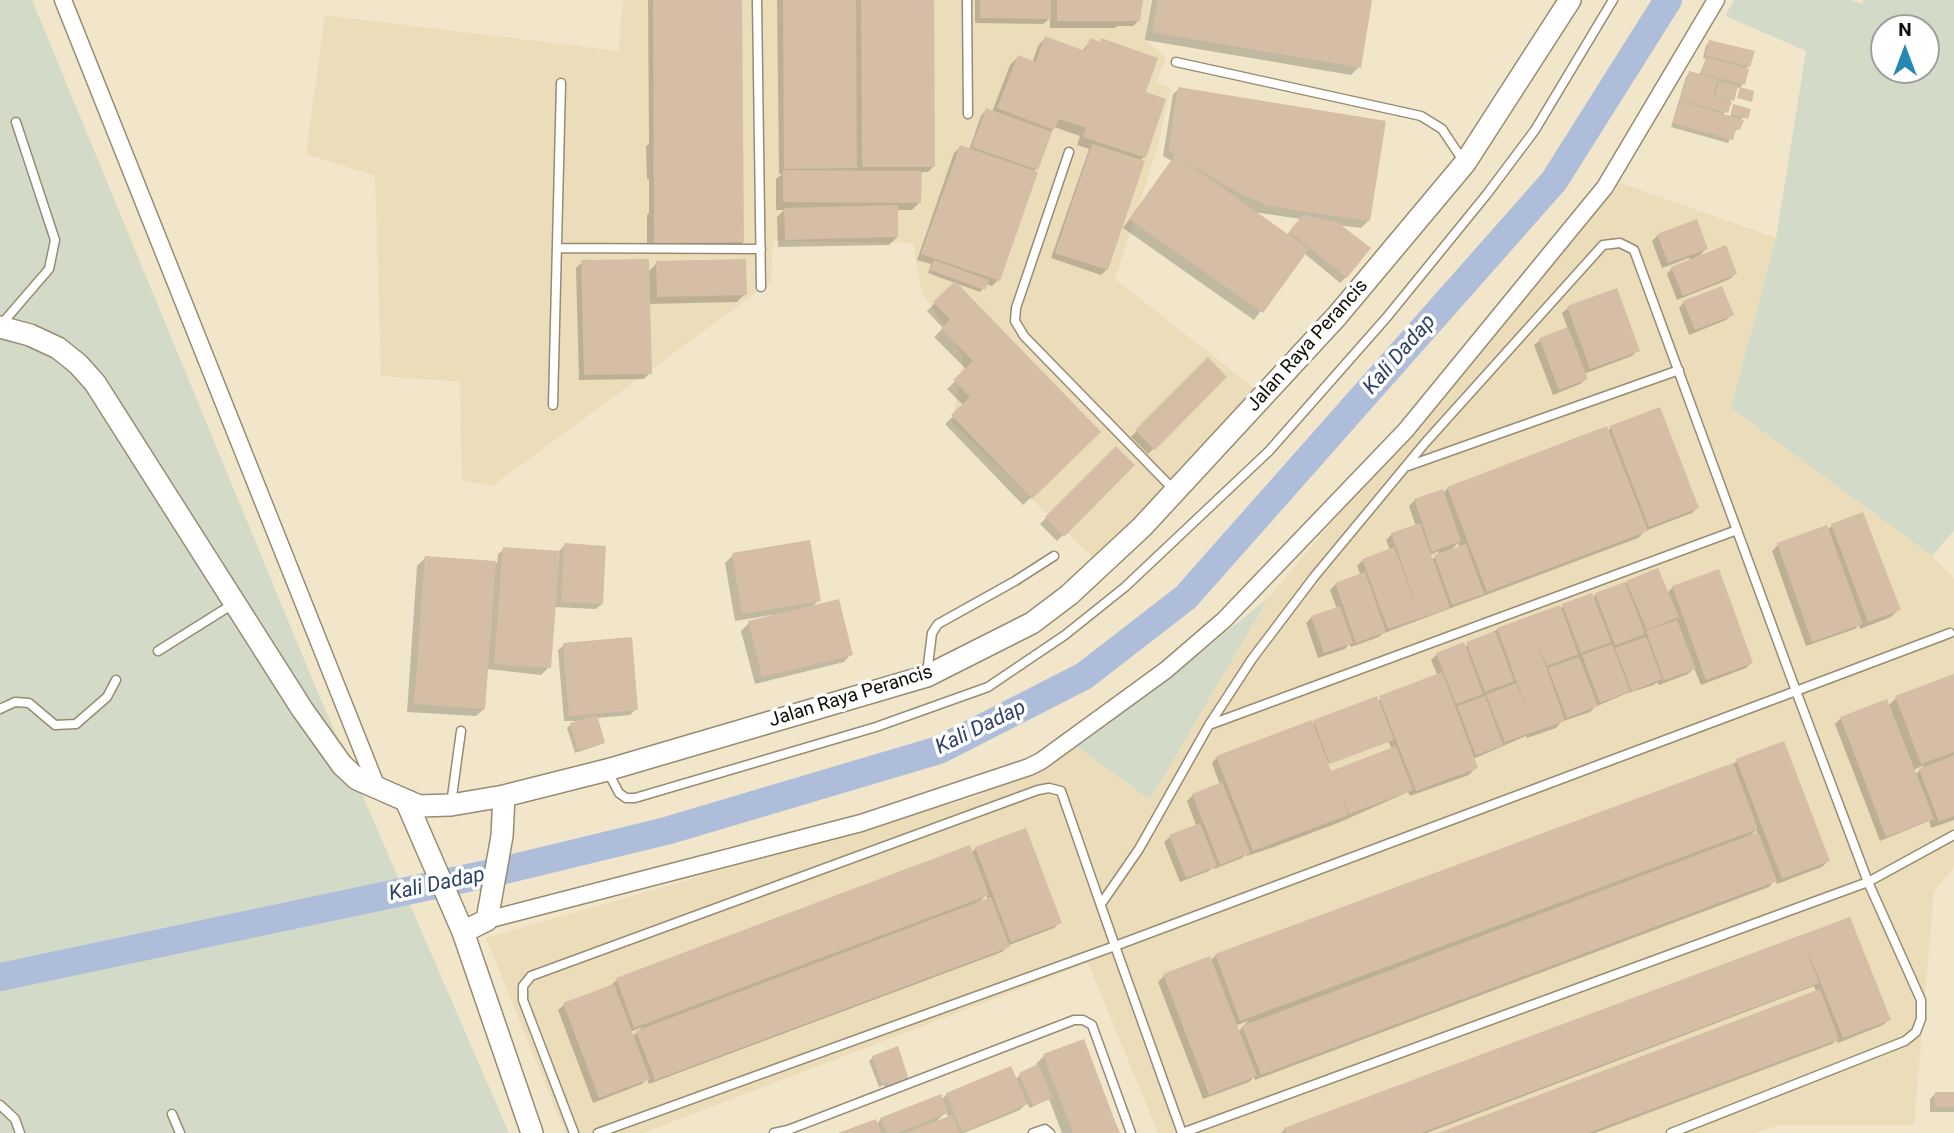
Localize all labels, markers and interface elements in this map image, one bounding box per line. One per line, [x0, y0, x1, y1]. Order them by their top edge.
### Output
north arrow [1870, 14, 1940, 84]
text: N [1898, 18, 1912, 41]
street label: Jalan Raya Perancis [1243, 275, 1373, 417]
water label: Kali Dadap [1359, 310, 1441, 400]
street label: Jalan Raya Perancis [766, 661, 936, 733]
water label: Kali Dadap [932, 695, 1030, 761]
water label: Kali Dadap [387, 863, 487, 907]

